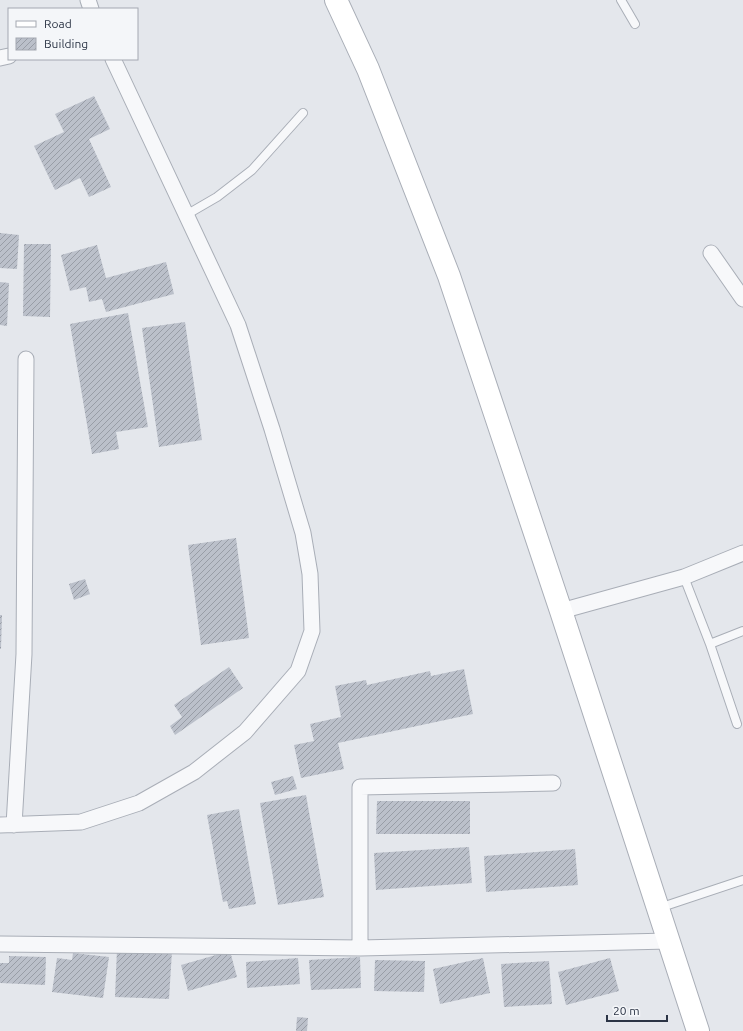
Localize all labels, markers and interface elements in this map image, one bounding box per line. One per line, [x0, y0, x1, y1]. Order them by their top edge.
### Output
legend [8, 8, 138, 60]
text: Road [44, 17, 72, 30]
text: Building [44, 37, 88, 50]
scale bar [607, 997, 667, 1023]
text: 20 m [613, 1004, 640, 1017]

